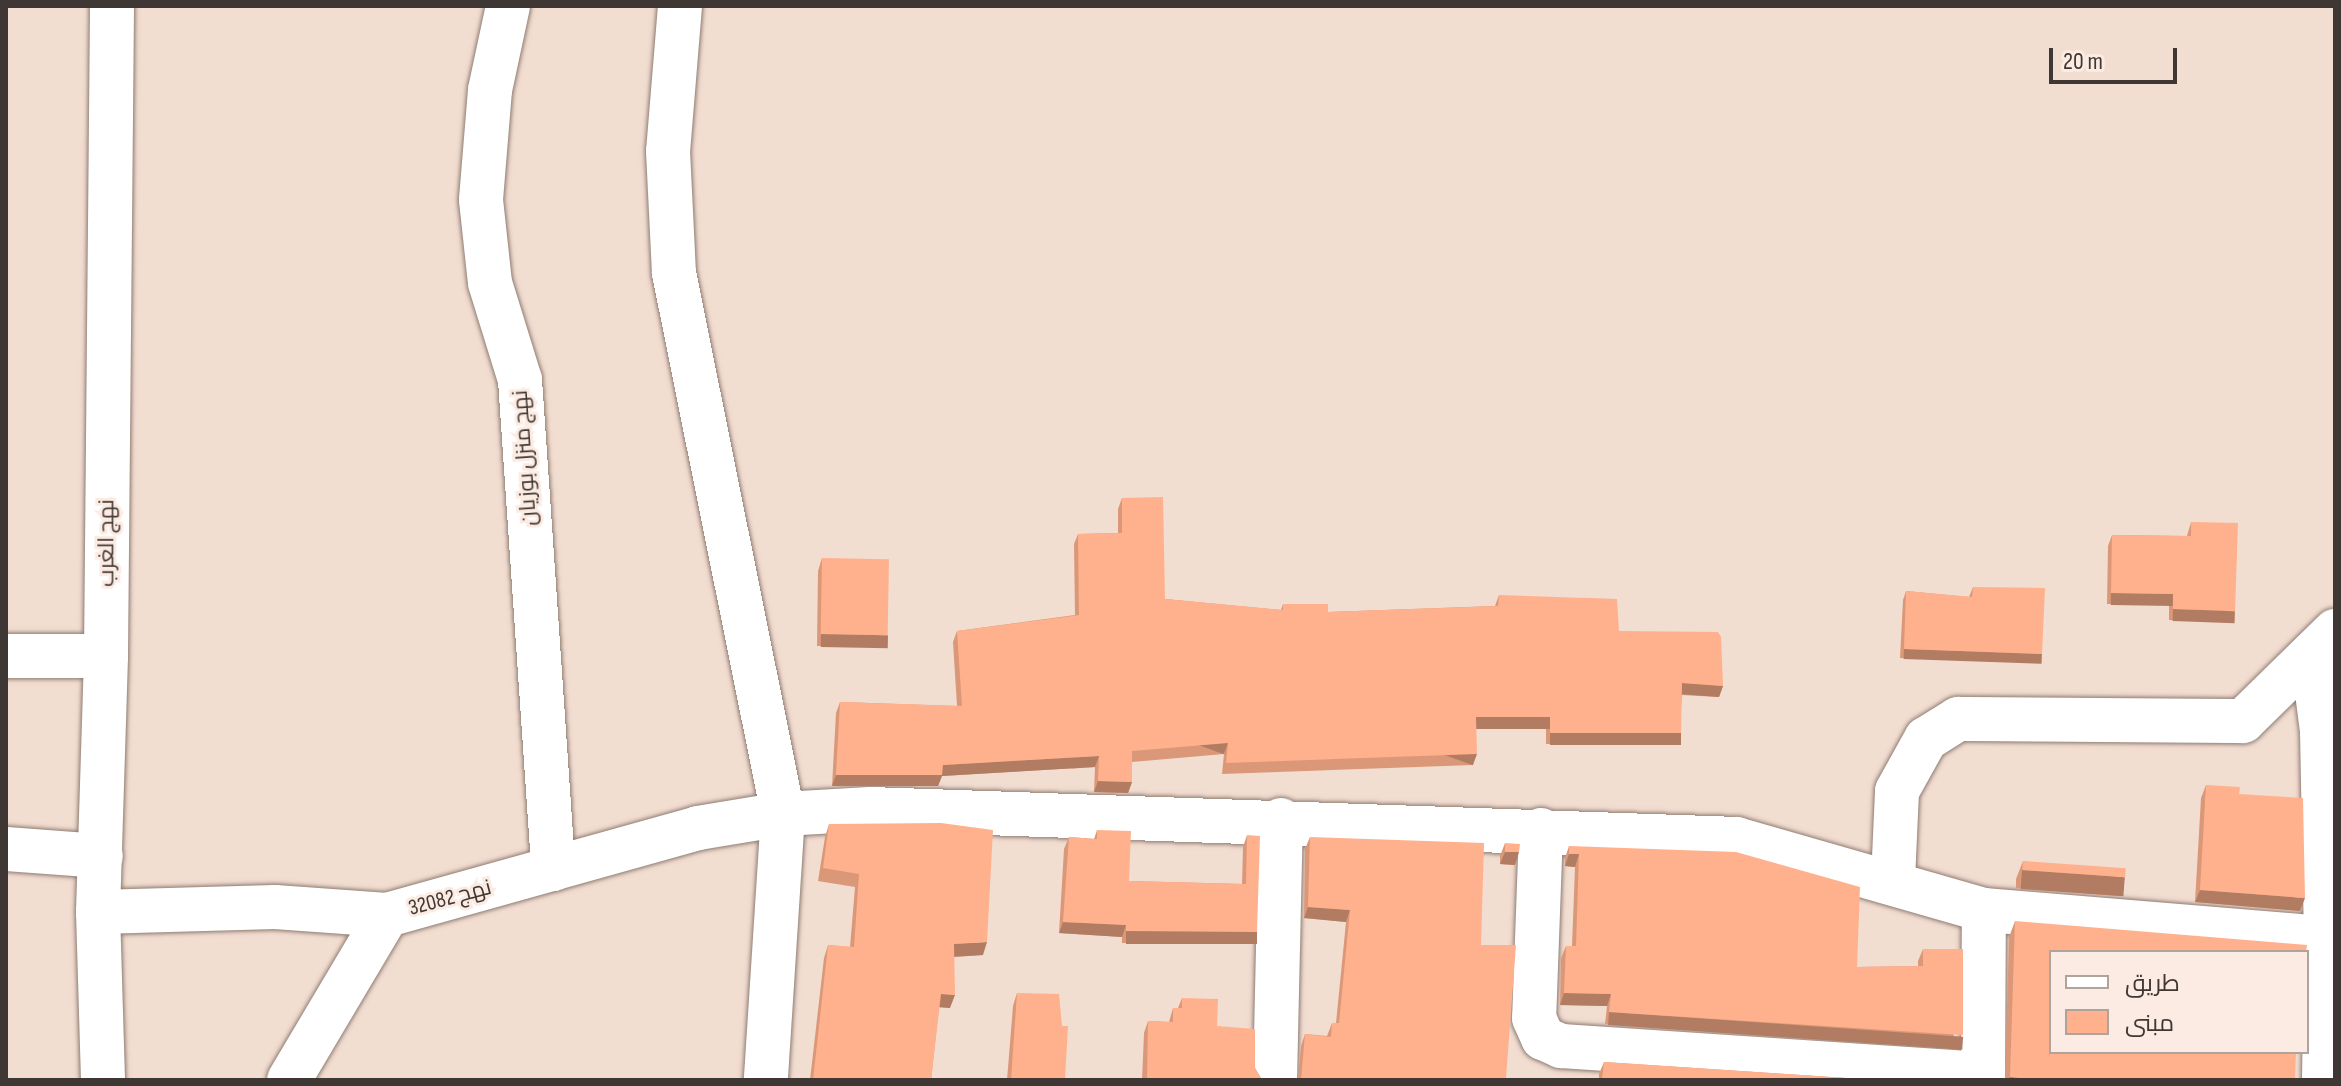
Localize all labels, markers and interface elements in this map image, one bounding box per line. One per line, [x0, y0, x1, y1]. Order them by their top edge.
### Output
scale bar [2053, 32, 2181, 82]
text: 20 m [2063, 47, 2103, 76]
street label: نهج منزل بوزيان [507, 389, 543, 527]
street label: نهج الغرب [94, 499, 120, 587]
street label: نهج 32082 [406, 874, 494, 922]
legend [2049, 950, 2309, 1054]
text: طريق [2125, 969, 2180, 998]
text: مبنى [2125, 1009, 2174, 1038]

